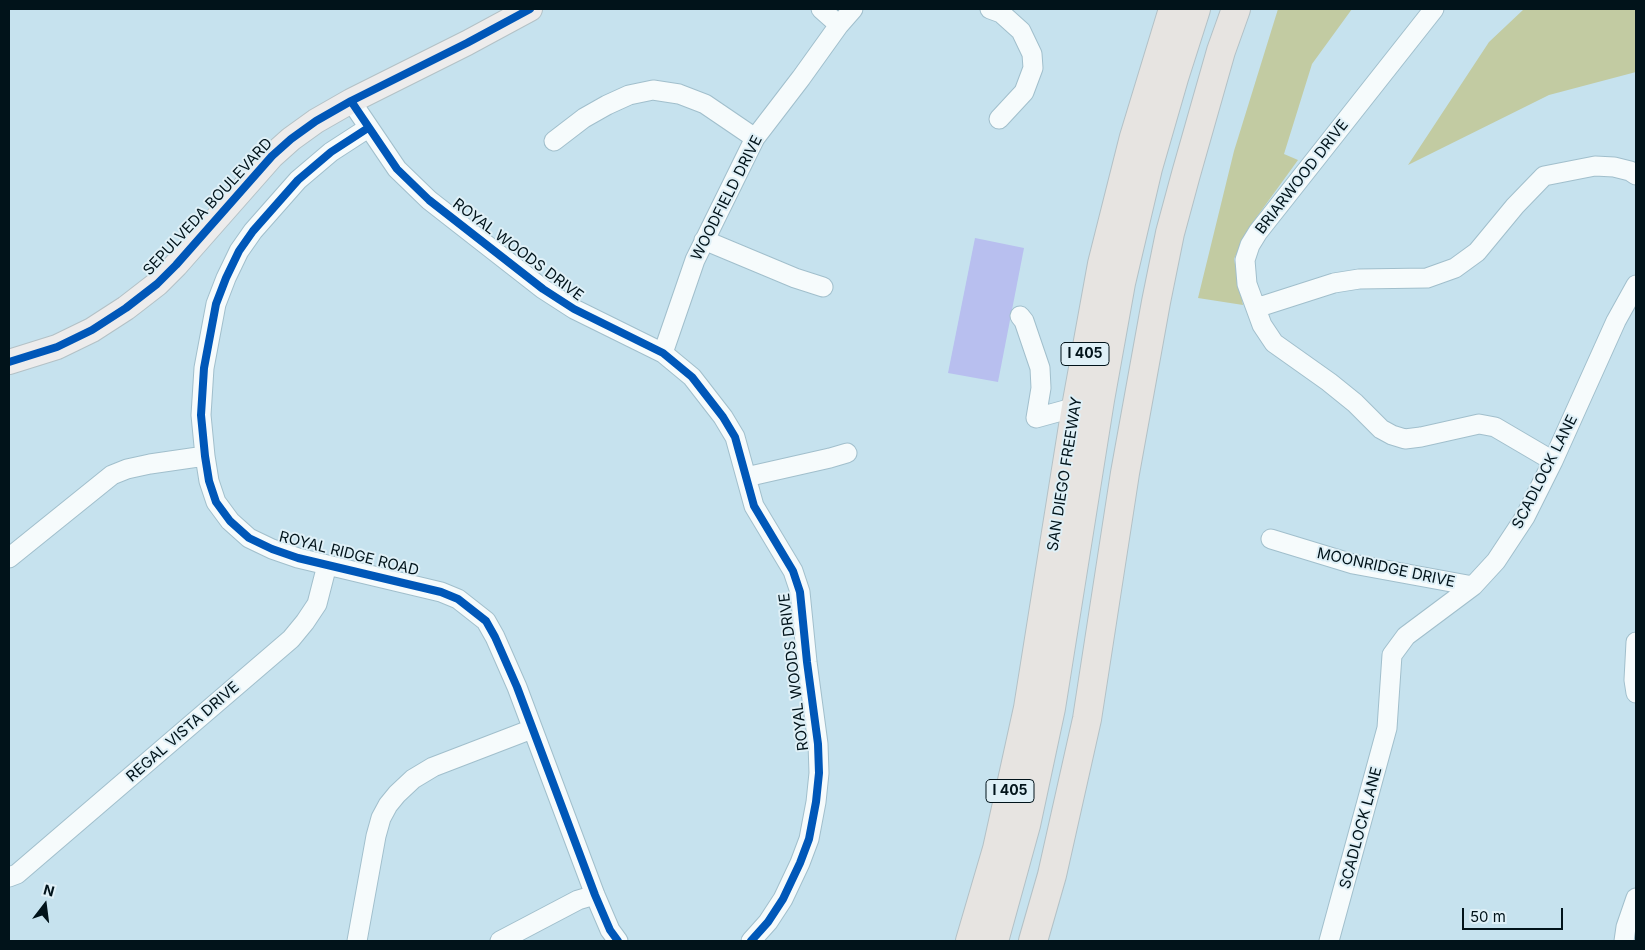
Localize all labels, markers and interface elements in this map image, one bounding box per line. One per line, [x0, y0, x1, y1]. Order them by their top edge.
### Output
street label: BRIARWOOD DRIVE [1252, 116, 1352, 238]
street label: WOODFIELD DRIVE [688, 133, 766, 263]
street label: SEPULVEDA BOULEVARD [140, 135, 276, 279]
street label: ROYAL WOODS DRIVE [449, 195, 587, 305]
road number: I 405 [1061, 342, 1109, 366]
street label: SAN DIEGO FREEWAY [1044, 395, 1086, 553]
street label: SCADLOCK LANE [1509, 412, 1581, 532]
street label: ROYAL RIDGE ROAD [277, 528, 421, 580]
street label: MOONRIDGE DRIVE [1315, 545, 1457, 591]
street label: ROYAL WOODS DRIVE [775, 592, 813, 752]
street label: REGAL VISTA DRIVE [123, 678, 243, 786]
street label: SCADLOCK LANE [1336, 765, 1386, 891]
road number: I 405 [986, 779, 1034, 802]
north arrow [20, 880, 70, 930]
text: N [42, 880, 56, 900]
scale bar [1465, 898, 1566, 930]
text: 50 m [1470, 907, 1506, 926]

